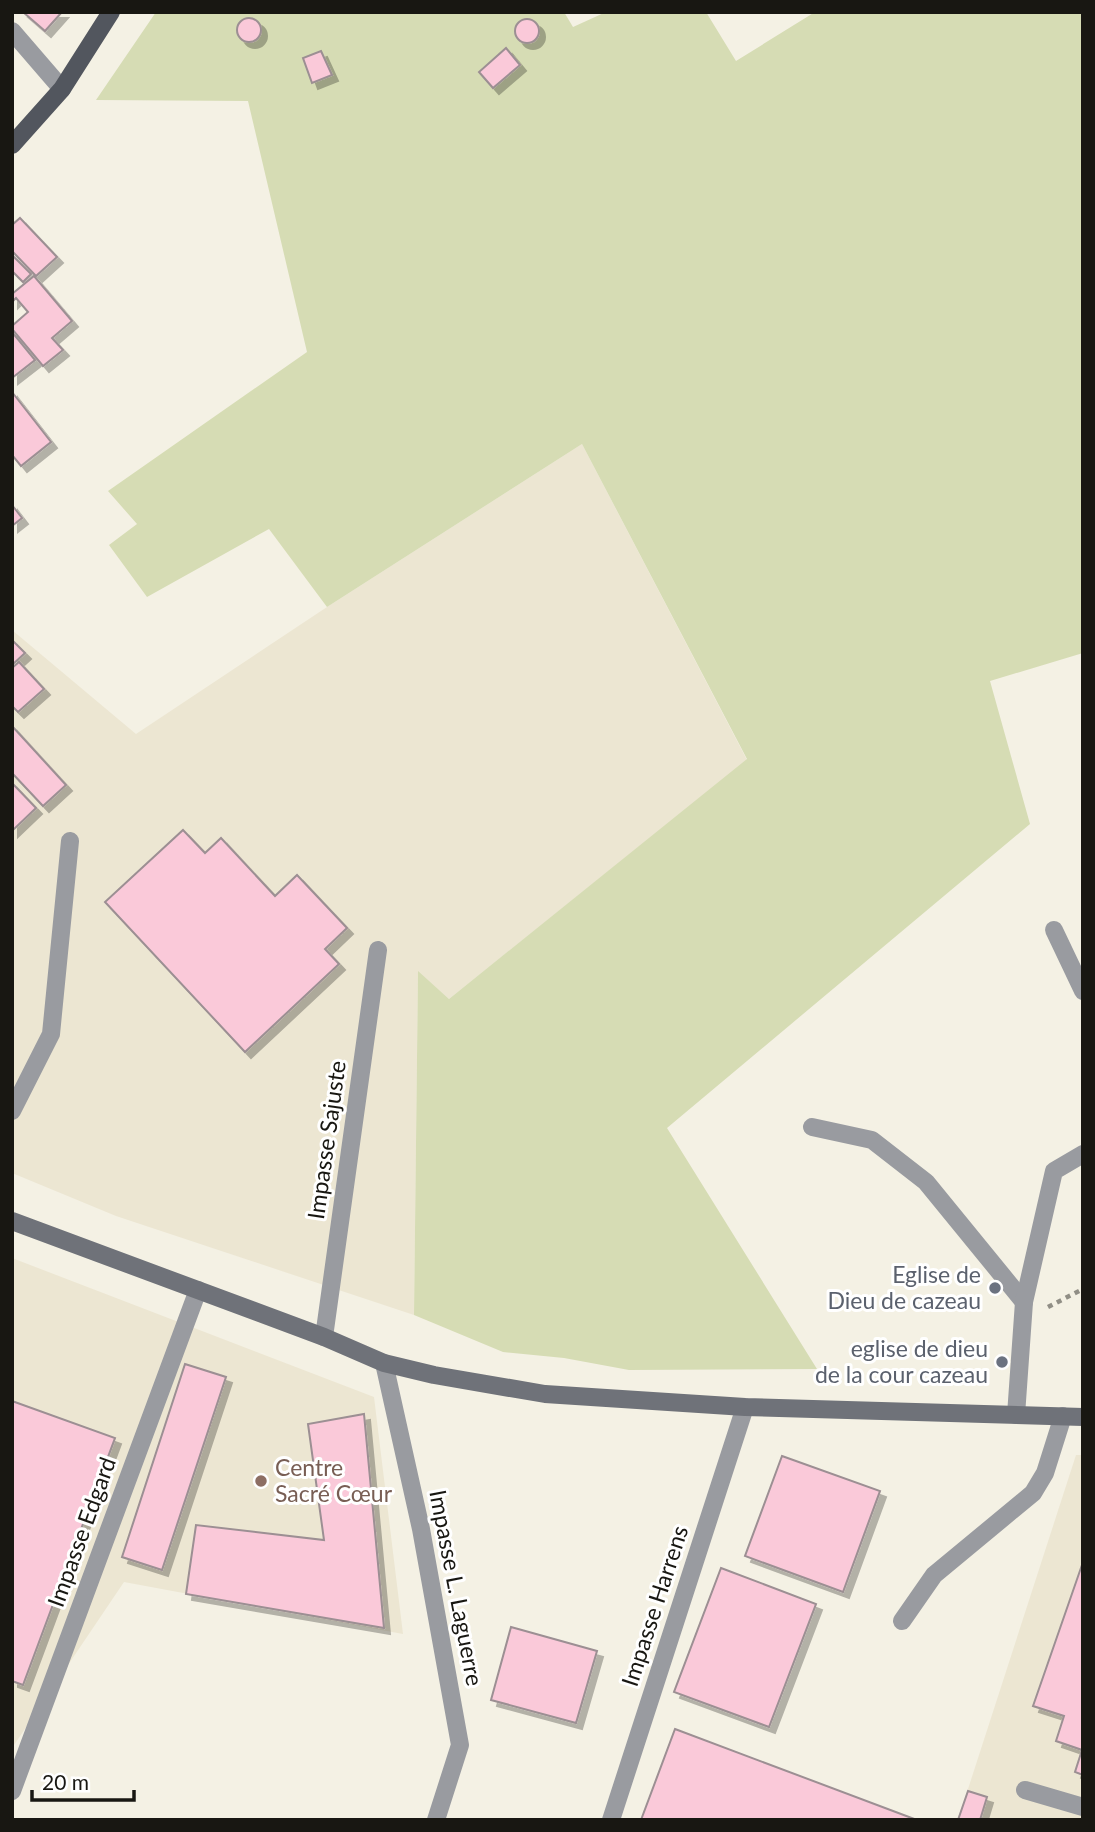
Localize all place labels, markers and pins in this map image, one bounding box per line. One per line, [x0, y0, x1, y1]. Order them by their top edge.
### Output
place label: Eglise de Dieu de cazeau [827, 1260, 981, 1314]
marker: Eglise de Dieu de cazeau [987, 1280, 1003, 1296]
place label: eglise de dieu de la cour cazeau [815, 1334, 988, 1388]
marker: eglise de dieu de la cour cazeau [994, 1354, 1010, 1370]
place label: Centre Sacré Cœur [275, 1453, 393, 1507]
marker: Centre Sacré Cœur [253, 1473, 269, 1489]

